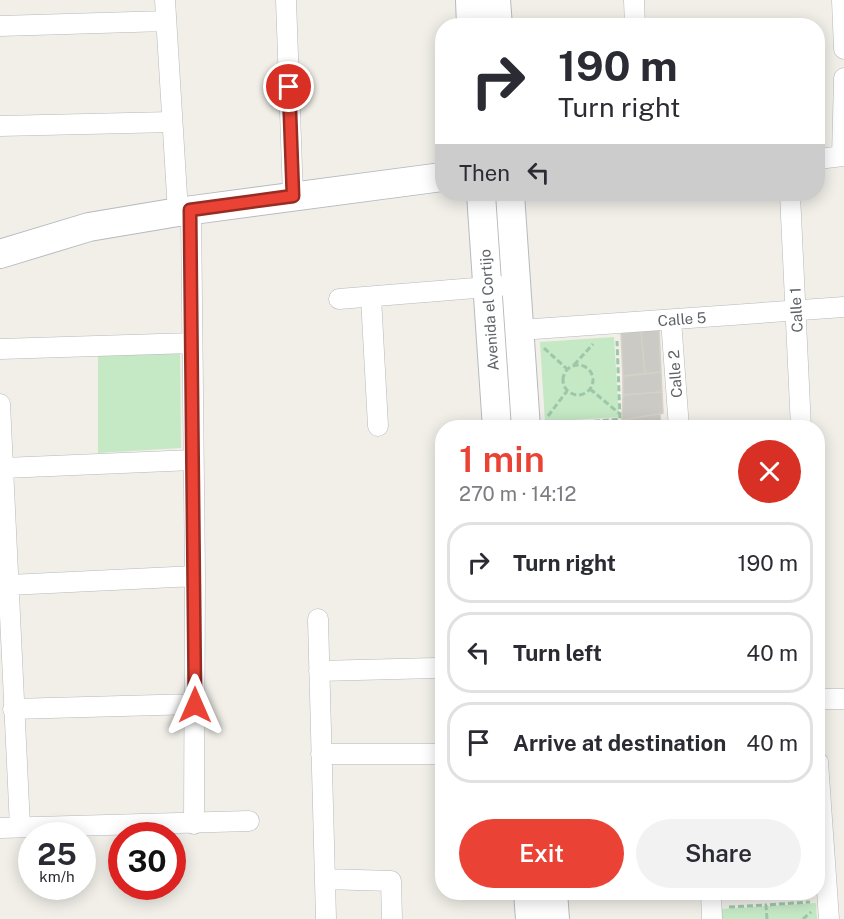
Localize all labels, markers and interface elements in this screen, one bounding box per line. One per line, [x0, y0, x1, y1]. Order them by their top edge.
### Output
text: 190 m [558, 41, 678, 90]
icon: right [459, 42, 537, 120]
pin [263, 61, 314, 112]
icon: arrive [272, 70, 305, 103]
text: Turn right [558, 91, 681, 123]
icon: left [522, 156, 555, 189]
text: Then [459, 160, 510, 186]
street label: Avenida el Cortijo [476, 249, 502, 371]
street label: Calle 1 [786, 287, 806, 333]
street label: Calle 5 [657, 309, 707, 329]
street label: Calle 2 [665, 349, 685, 399]
text: 1 min [459, 438, 545, 480]
button: close [738, 440, 801, 503]
text: 270 m · 14:12 [459, 482, 576, 506]
icon: right [462, 546, 495, 579]
text: Turn right [513, 550, 616, 576]
text: 190 m [738, 550, 798, 576]
icon: left [462, 636, 495, 669]
text: Turn left [513, 640, 602, 666]
text: 40 m [746, 640, 798, 666]
position arrow [163, 673, 227, 737]
icon: arrive [462, 726, 495, 759]
text: Arrive at destination [513, 730, 726, 756]
text: 40 m [746, 730, 798, 756]
button: Exit [459, 819, 624, 888]
button: Share [636, 819, 801, 888]
speed limit sign: 30 [108, 822, 186, 900]
text: 25 [37, 836, 77, 872]
text: km/h [39, 868, 75, 885]

